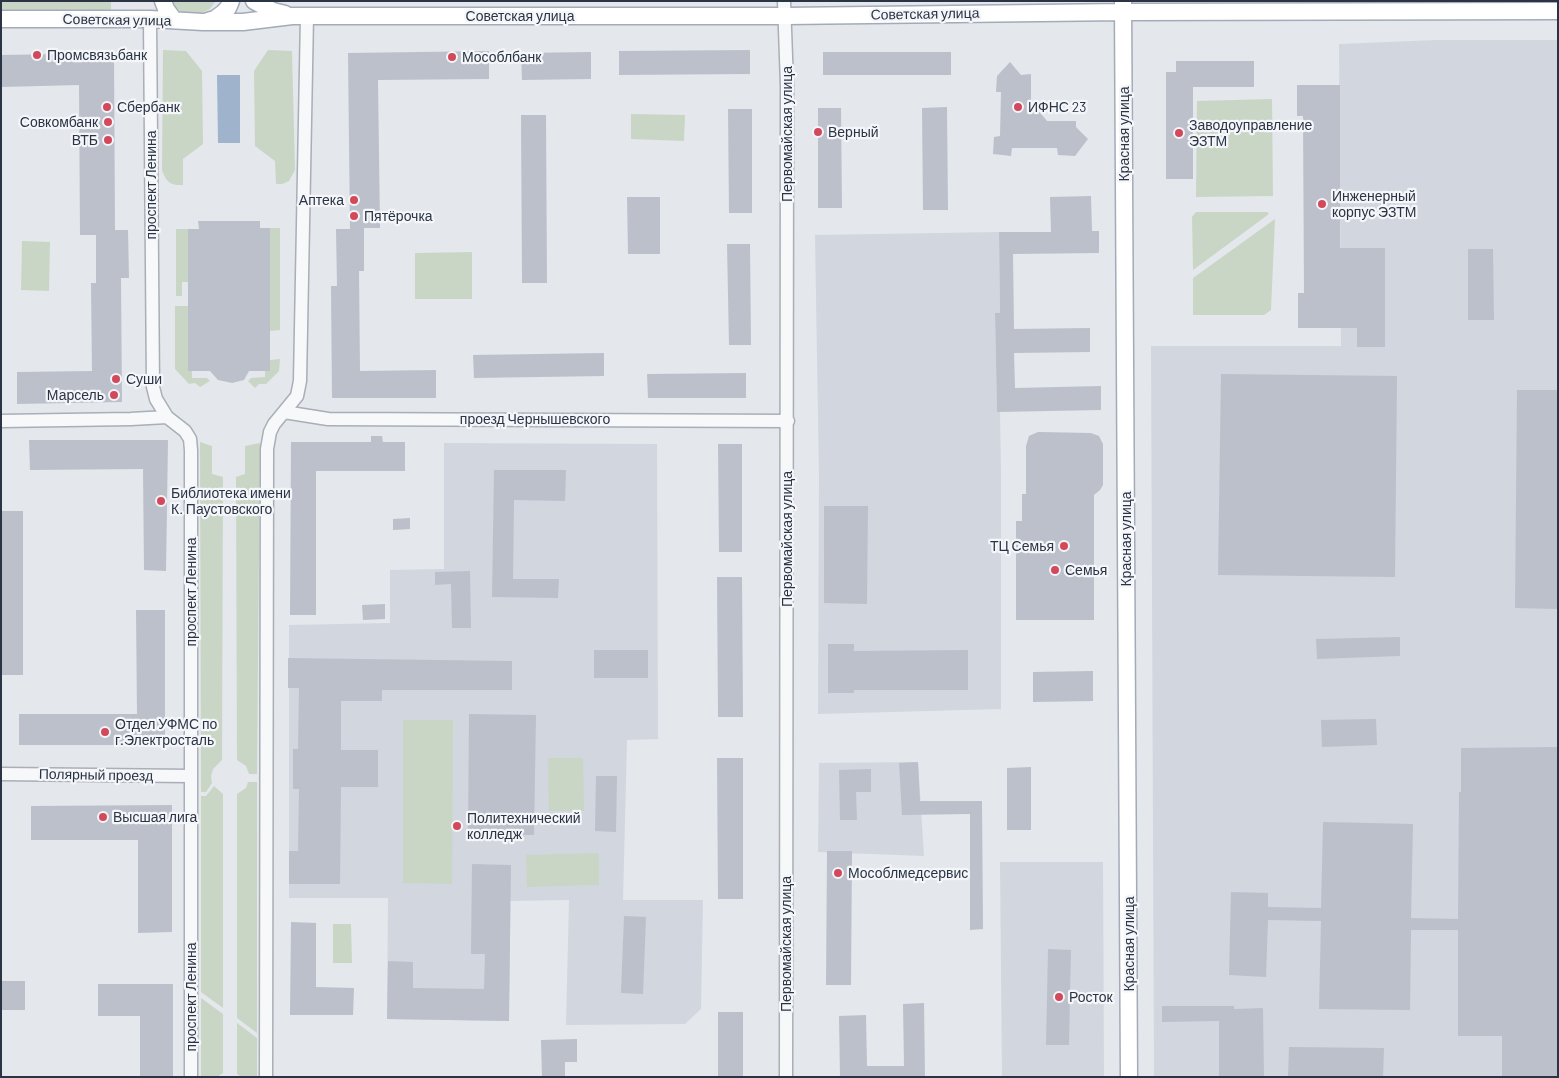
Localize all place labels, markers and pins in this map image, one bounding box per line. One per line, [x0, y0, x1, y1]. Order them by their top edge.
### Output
place label: Промсвязьбанк [47, 47, 147, 63]
marker: Промсвязьбанк [31, 49, 43, 61]
place label: Мособлбанк [462, 49, 541, 65]
marker: Мособлбанк [446, 51, 458, 63]
place label: Сбербанк [117, 99, 180, 115]
place label: ИФНС 23 [1028, 99, 1086, 115]
marker: Сбербанк [101, 101, 113, 113]
marker: ИФНС 23 [1012, 101, 1024, 113]
place label: Совкомбанк [20, 114, 98, 130]
marker: Совкомбанк [102, 116, 114, 128]
place label: Заводоуправление ЭЗТМ [1189, 117, 1312, 150]
place label: Верный [828, 124, 879, 140]
marker: Верный [812, 126, 824, 138]
marker: Заводоуправление ЭЗТМ [1173, 127, 1185, 139]
place label: ВТБ [72, 132, 98, 148]
marker: ВТБ [102, 134, 114, 146]
place label: Инженерный корпус ЭЗТМ [1332, 188, 1416, 220]
place label: Аптека [299, 192, 344, 208]
marker: Аптека [348, 194, 360, 206]
marker: Инженерный корпус ЭЗТМ [1316, 198, 1328, 210]
place label: Пятёрочка [364, 208, 433, 224]
marker: Пятёрочка [348, 210, 360, 222]
place label: Суши [126, 371, 162, 387]
marker: Суши [110, 373, 122, 385]
place label: Марсель [47, 387, 104, 403]
marker: Марсель [108, 389, 120, 401]
place label: Библиотека имени К. Паустовского [171, 485, 291, 518]
marker: Библиотека имени К. Паустовского [155, 495, 167, 507]
place label: ТЦ Семья [990, 538, 1054, 554]
marker: ТЦ Семья [1058, 540, 1070, 552]
place label: Семья [1065, 562, 1107, 578]
marker: Семья [1049, 564, 1061, 576]
place label: Отдел УФМС по г.Электросталь [115, 716, 217, 749]
marker: Отдел УФМС по г.Электросталь [99, 726, 111, 738]
place label: Высшая лига [113, 809, 197, 825]
place label: Политехнический колледж [467, 810, 581, 842]
marker: Высшая лига [97, 811, 109, 823]
marker: Политехнический колледж [451, 820, 463, 832]
place label: Мособлмедсервис [848, 865, 968, 881]
marker: Мособлмедсервис [832, 867, 844, 879]
place label: Росток [1069, 989, 1113, 1005]
marker: Росток [1053, 991, 1065, 1003]

